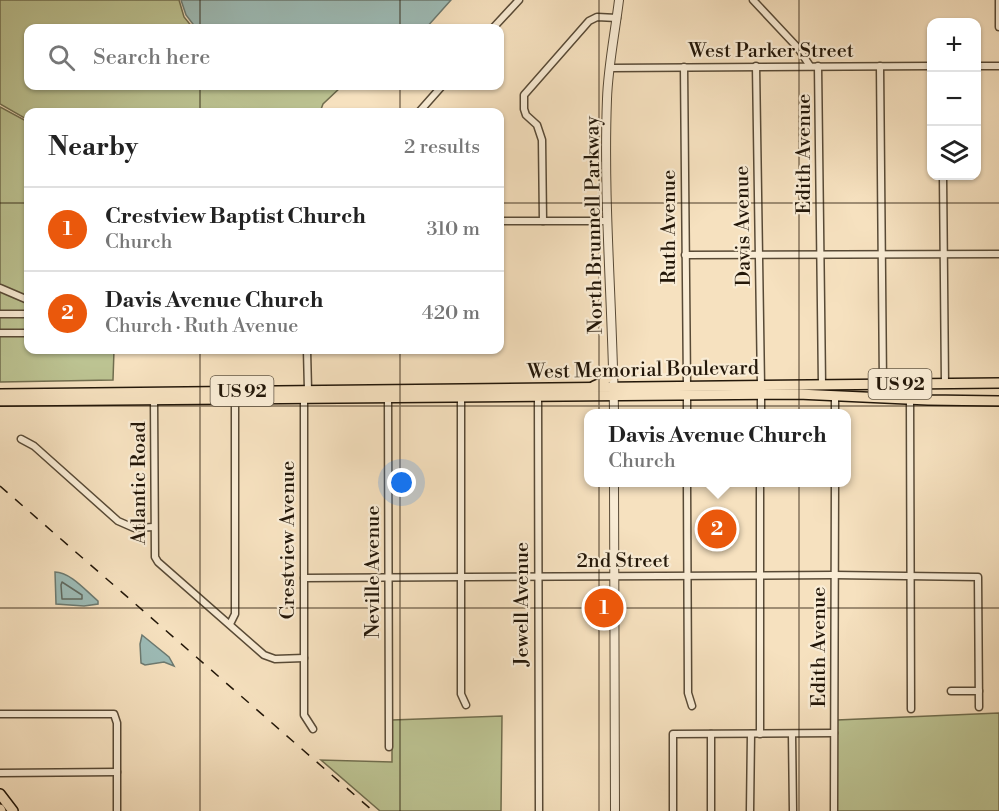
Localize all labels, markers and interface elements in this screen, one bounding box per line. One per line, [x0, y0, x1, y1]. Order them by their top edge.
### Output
map controls [927, 18, 981, 180]
button: + [927, 18, 981, 72]
search box [24, 24, 504, 90]
street label: West Parker Street [687, 39, 854, 64]
icon: search [45, 41, 78, 74]
text: Search here [93, 44, 210, 71]
button: − [927, 72, 981, 126]
street label: Edith Avenue [792, 94, 817, 214]
street label: North Brunnell Parkway [580, 115, 609, 334]
button: layers [927, 126, 981, 180]
text: Nearby [48, 131, 138, 163]
text: 2 results [404, 135, 480, 160]
street label: Davis Avenue [730, 165, 757, 287]
street label: Ruth Avenue [657, 170, 682, 284]
text: Crestview Baptist Church [105, 203, 366, 230]
text: 1 [63, 217, 72, 242]
text: 310 m [427, 217, 480, 242]
text: Church [105, 230, 172, 255]
text: Davis Avenue Church [105, 287, 323, 314]
text: 2 [61, 301, 74, 326]
text: 420 m [422, 301, 480, 326]
text: Church · Ruth Avenue [105, 314, 298, 339]
street label: West Memorial Boulevard [526, 356, 760, 385]
road number: US 92 [868, 369, 932, 399]
road number: US 92 [210, 376, 274, 406]
popup [584, 409, 851, 487]
street label: Atlantic Road [127, 421, 152, 546]
text: Davis Avenue Church [608, 422, 827, 449]
text: Church [608, 449, 676, 474]
street label: Crestview Avenue [276, 461, 301, 619]
your location [387, 468, 416, 497]
street label: Neville Avenue [361, 505, 386, 639]
pin: 2 [698, 506, 736, 552]
street label: Jewell Avenue [510, 542, 535, 667]
street label: 2nd Street [576, 549, 670, 574]
pin: 1 [584, 586, 624, 630]
street label: Edith Avenue [807, 587, 832, 707]

